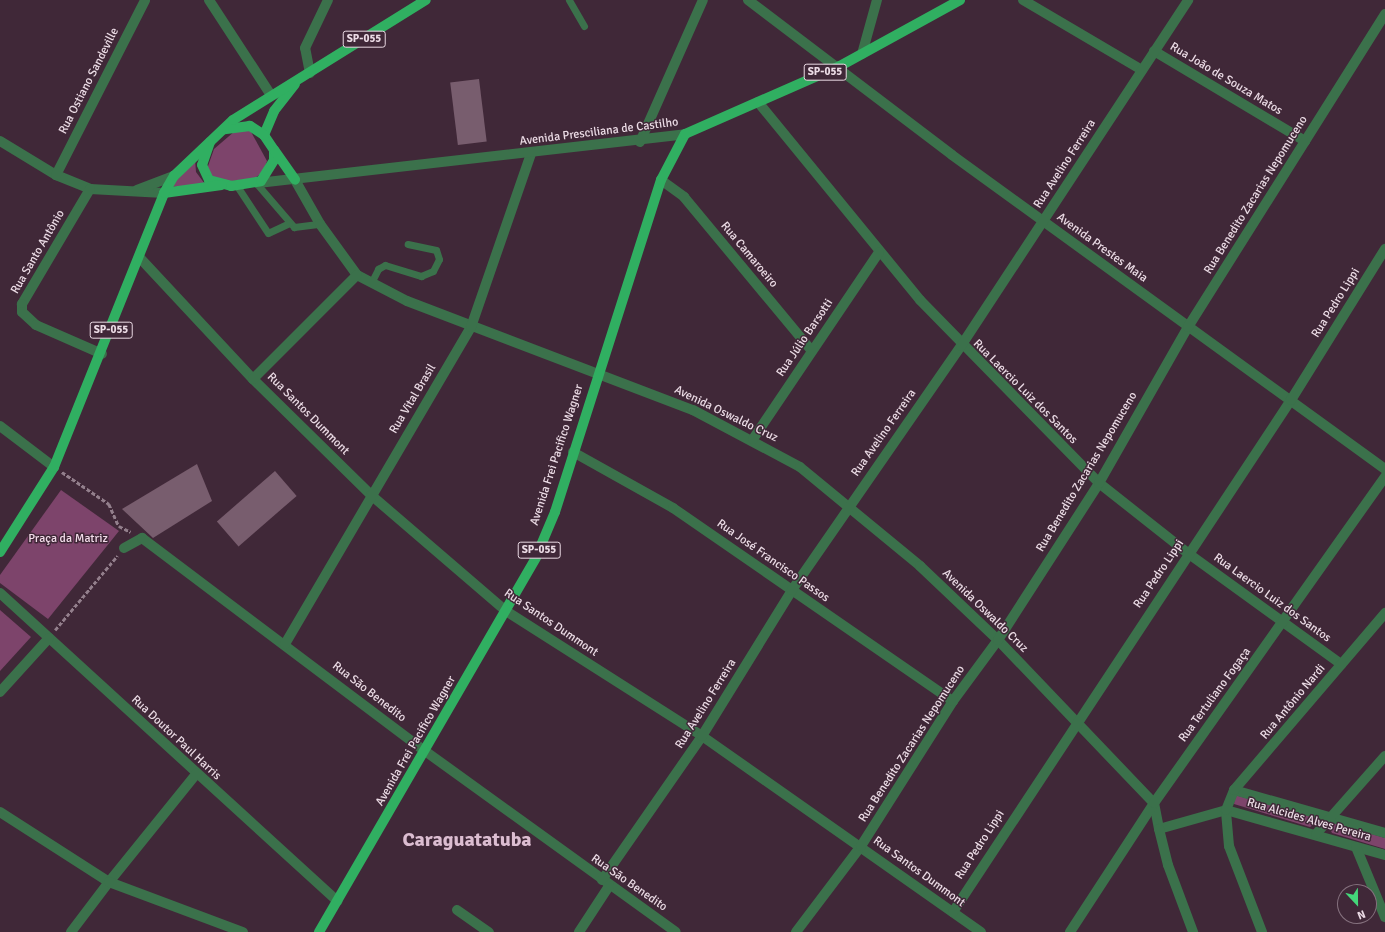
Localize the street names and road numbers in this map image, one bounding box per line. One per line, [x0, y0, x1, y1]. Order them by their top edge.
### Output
street label: Rua Ostiano Sandeville [56, 25, 122, 137]
road number: SP-055 [342, 30, 386, 48]
street label: Rua João de Souza Matos [1167, 40, 1285, 118]
road number: SP-055 [803, 63, 847, 81]
street label: Rua Benedito Zacarias Nepomuceno [1201, 113, 1311, 277]
street label: Avenida Presciliana de Castilho [519, 115, 679, 149]
street label: Rua Avelino Ferreira [1031, 117, 1099, 211]
street label: Rua Santo Antônio [8, 207, 68, 297]
street label: Avenida Prestes Maia [1054, 210, 1150, 286]
street label: Rua Camaroeiro [717, 219, 781, 291]
street label: Rua Pedro Lippi [1309, 266, 1363, 340]
street label: Rua Júlio Barsotti [774, 296, 836, 380]
road number: SP-055 [89, 321, 133, 339]
street label: Rua Laercio Luiz dos Santos [970, 337, 1080, 447]
street label: Rua Vital Brasil [387, 362, 439, 436]
street label: Rua Santos Dummont [264, 370, 352, 458]
street label: Avenida Frei Pacifico Wagner [527, 383, 587, 527]
street label: Avenida Oswaldo Cruz [672, 383, 780, 445]
street label: Rua Avelino Ferreira [849, 387, 919, 479]
street label: Rua Benedito Zacarias Nepomuceno [1033, 389, 1141, 555]
street label: Rua José Francisco Passos [714, 517, 832, 605]
street label: Rua Pedro Lippi [1131, 537, 1187, 611]
road number: SP-055 [517, 541, 561, 559]
street label: Rua Laercio Luiz dos Santos [1210, 551, 1334, 645]
street label: Avenida Oswaldo Cruz [939, 566, 1031, 656]
street label: Rua Santos Dummont [501, 586, 601, 660]
street label: Rua Tertuliano Fogaça [1176, 645, 1254, 745]
street label: Rua Avelino Ferreira [673, 657, 739, 751]
street label: Rua São Benedito [329, 659, 409, 725]
street label: Rua Antônio Nardi [1258, 662, 1328, 742]
street label: Rua Benedito Zacarias Nepomuceno [856, 663, 968, 825]
street label: Avenida Frei Pacifico Wagner [373, 674, 459, 808]
street label: Rua Doutor Paul Harris [128, 693, 224, 783]
street label: Rua Alcides Alves Pereira [1245, 795, 1373, 845]
street label: Rua Pedro Lippi [952, 808, 1008, 882]
street label: Rua Santos Dummont [870, 834, 968, 910]
street label: Rua São Benedito [588, 851, 670, 915]

